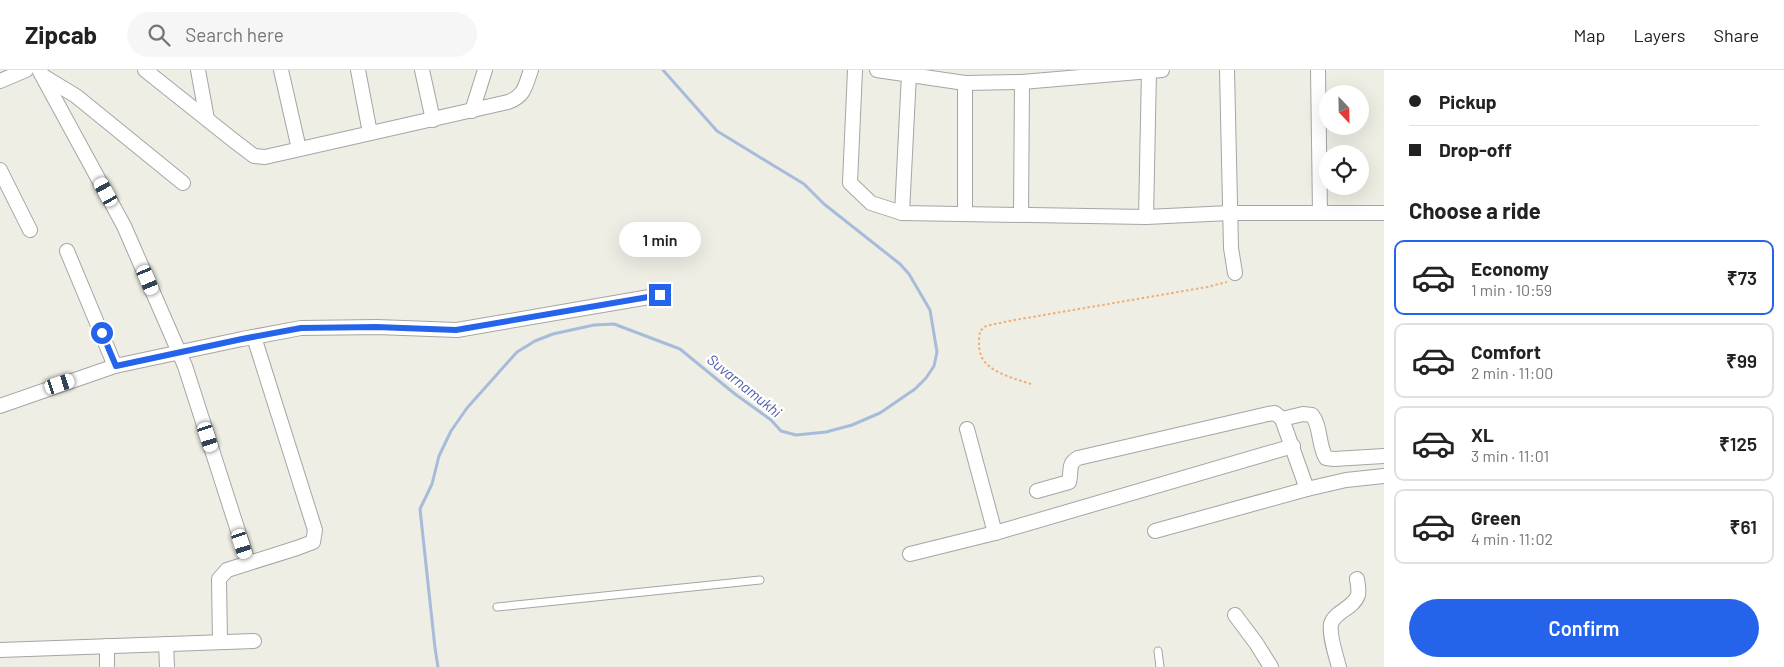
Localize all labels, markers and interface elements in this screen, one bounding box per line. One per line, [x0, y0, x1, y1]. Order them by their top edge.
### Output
search box [127, 12, 477, 57]
text: Zipcab [25, 20, 97, 49]
icon: search [145, 21, 173, 49]
text: Search here [185, 23, 284, 46]
text: Map [1573, 24, 1605, 46]
text: Layers [1633, 24, 1686, 46]
text: Share [1714, 24, 1759, 46]
north arrow [1319, 85, 1369, 135]
map controls [1319, 85, 1369, 195]
text: Pickup [1439, 90, 1497, 113]
text: Drop-off [1439, 138, 1512, 161]
button: locate [1319, 145, 1369, 195]
car [92, 175, 119, 209]
text: Choose a ride [1409, 197, 1541, 223]
callout: 1 min [619, 222, 701, 258]
text: 1 min [643, 230, 677, 249]
icon: car [1411, 255, 1456, 300]
text: Economy [1471, 257, 1549, 280]
car [135, 263, 160, 297]
text: ₹73 [1727, 266, 1757, 289]
text: 1 min · 10:59 [1471, 280, 1552, 299]
route end [649, 284, 671, 306]
route start [91, 322, 113, 344]
icon: car [1411, 338, 1456, 383]
text: Comfort [1471, 340, 1541, 363]
text: ₹99 [1726, 349, 1757, 372]
water label: Suvarnamukhi [704, 350, 786, 421]
text: 2 min · 11:00 [1471, 363, 1553, 382]
car [43, 372, 76, 396]
car [196, 420, 219, 454]
icon: car [1411, 421, 1456, 466]
text: XL [1471, 423, 1494, 446]
text: ₹125 [1719, 432, 1757, 455]
text: 3 min · 11:01 [1471, 446, 1549, 465]
icon: car [1411, 504, 1456, 549]
text: Green [1471, 506, 1521, 529]
text: ₹61 [1730, 515, 1757, 538]
car [230, 527, 253, 561]
text: 4 min · 11:02 [1471, 529, 1553, 548]
button: Confirm [1409, 599, 1759, 657]

